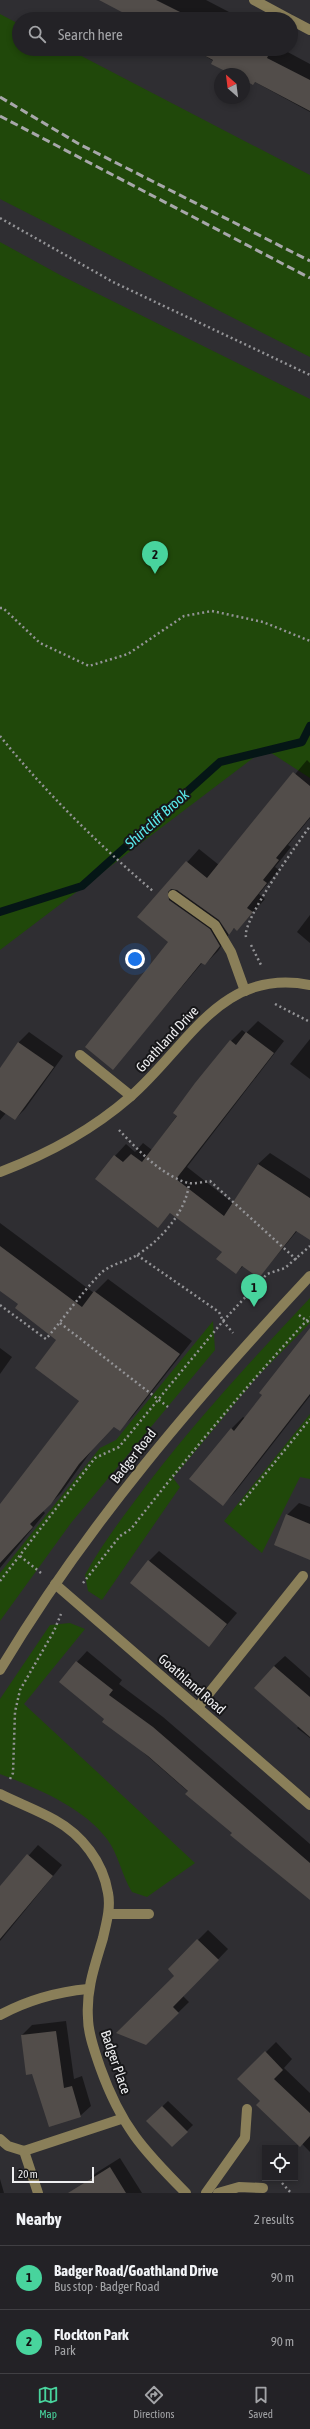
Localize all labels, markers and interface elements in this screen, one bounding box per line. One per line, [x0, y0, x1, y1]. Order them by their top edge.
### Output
search box [12, 12, 298, 56]
icon: search [26, 23, 48, 45]
text: Search here [58, 26, 123, 43]
north arrow [214, 68, 250, 104]
pin: 2 [142, 541, 168, 574]
water label: Shirtcliff Brook [120, 785, 193, 853]
your location [125, 949, 145, 969]
street label: Goathland Drive [132, 1003, 202, 1075]
pin: 1 [241, 1274, 267, 1307]
street label: Badger Road [107, 1426, 159, 1486]
street label: Goathland Road [155, 1651, 229, 1717]
street label: Badger Place [98, 2028, 134, 2096]
map controls [262, 2145, 298, 2181]
button: locate [262, 2145, 298, 2181]
scale bar [12, 2165, 94, 2184]
text: 20 m [18, 2168, 38, 2180]
text: Nearby [16, 2209, 62, 2229]
text: 2 results [254, 2212, 294, 2227]
text: Badger Road/Goathland Drive [54, 2262, 218, 2279]
text: 1 [26, 2270, 32, 2285]
text: 90 m [271, 2270, 294, 2285]
text: Bus stop · Badger Road [54, 2279, 160, 2294]
text: Flockton Park [54, 2326, 129, 2343]
text: 2 [26, 2334, 32, 2349]
text: 90 m [271, 2334, 294, 2349]
text: Park [54, 2343, 76, 2358]
tab: Map [37, 2384, 59, 2420]
tab: Directions [133, 2384, 174, 2420]
tab: Saved [249, 2384, 273, 2420]

